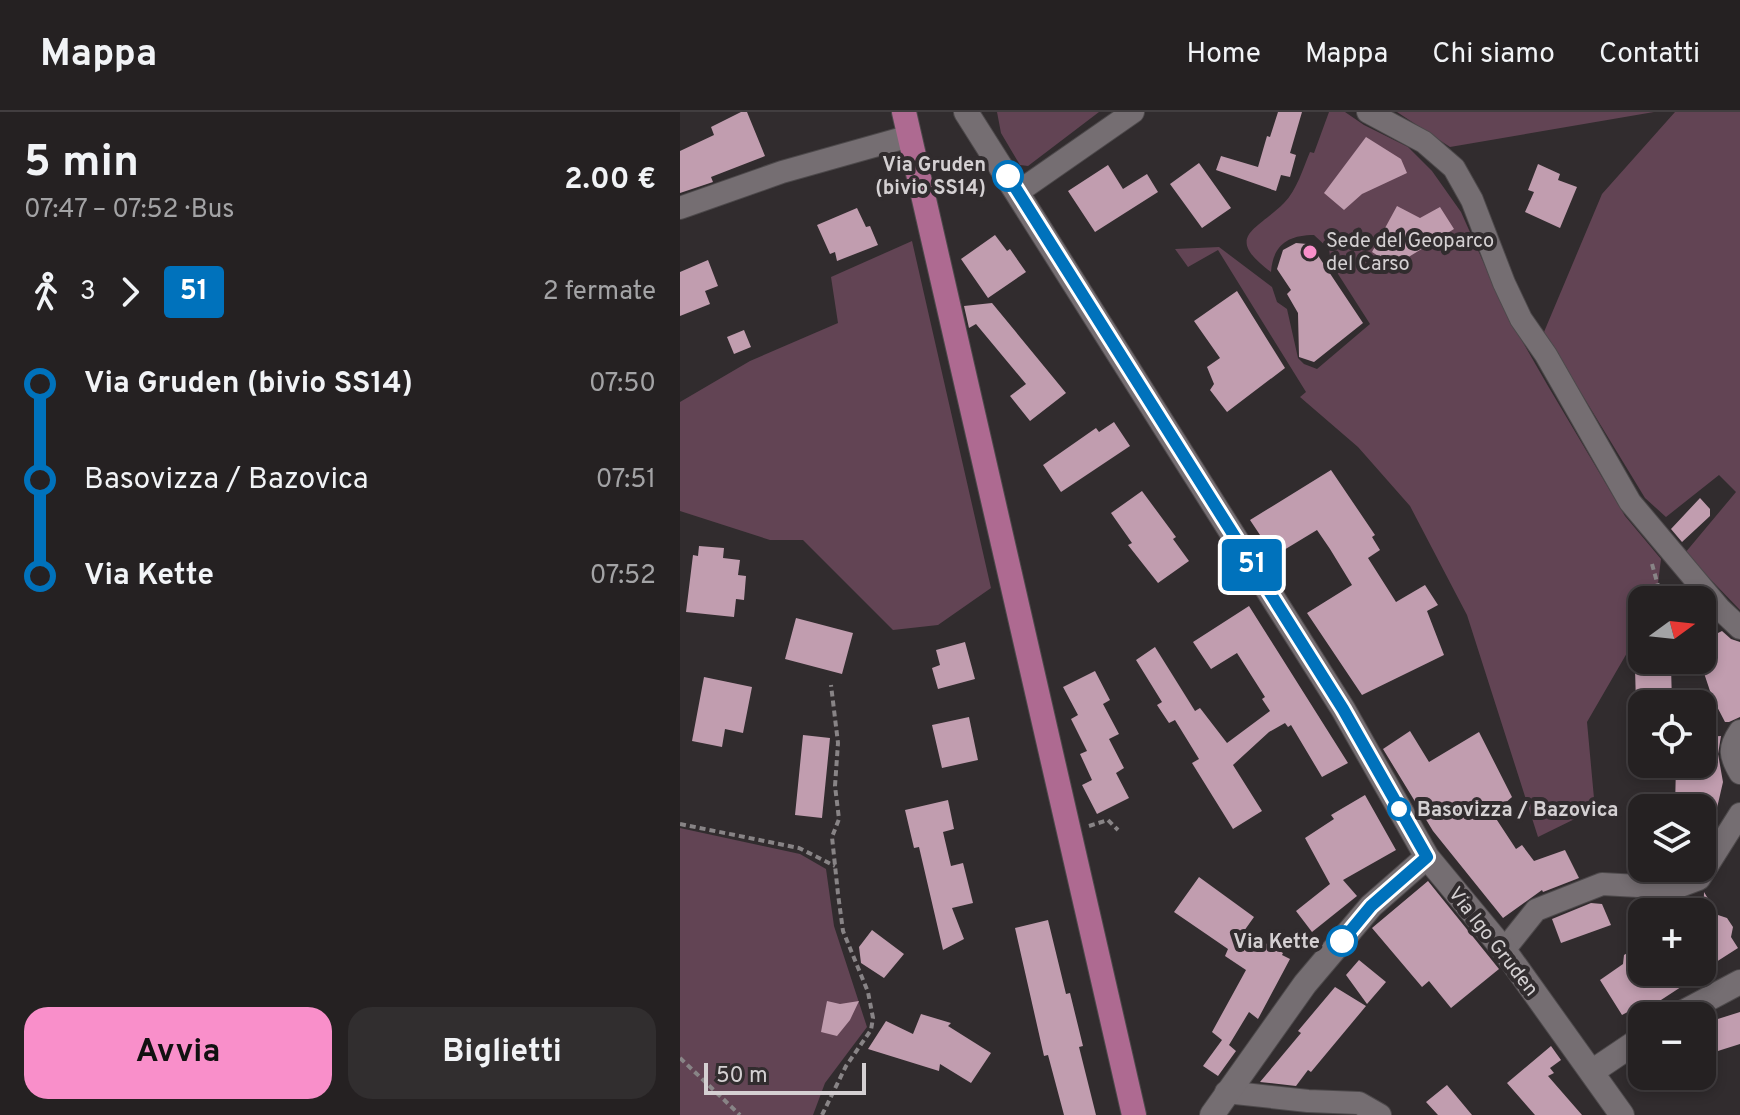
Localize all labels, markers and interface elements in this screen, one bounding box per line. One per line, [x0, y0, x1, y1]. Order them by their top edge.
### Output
text: Mappa [40, 31, 157, 80]
text: Home [1187, 37, 1261, 73]
text: Mappa [1305, 37, 1388, 73]
text: Chi siamo [1432, 37, 1555, 73]
text: Contatti [1599, 37, 1700, 73]
text: 5 min [24, 136, 139, 192]
place label: Via Gruden (bivio SS14) [875, 153, 986, 202]
marker: Via Gruden (bivio SS14) [993, 161, 1023, 191]
text: 2.00 € [564, 162, 656, 199]
text: 07:47 – 07:52 · Bus [24, 194, 235, 227]
place label: Sede del Geoparco del Carso [1326, 229, 1494, 278]
marker: Sede del Geoparco del Carso [1301, 243, 1319, 261]
icon: walk [24, 270, 68, 314]
icon: forward [108, 270, 152, 314]
text: 51 [180, 274, 208, 310]
text: 3 [80, 276, 96, 309]
text: 2 fermate [543, 276, 656, 309]
text: Via Gruden (bivio SS14) [84, 366, 413, 403]
text: 07:50 [589, 368, 656, 401]
text: Basovizza / Bazovica [84, 462, 369, 499]
text: 07:51 [596, 464, 656, 497]
line badge: 51 [1216, 539, 1288, 591]
text: 51 [1238, 547, 1266, 583]
text: Via Kette [84, 558, 214, 595]
text: 07:52 [590, 560, 656, 593]
north arrow [1628, 586, 1716, 674]
map controls [1628, 586, 1716, 1090]
button: locate [1628, 690, 1716, 778]
button: layers [1628, 794, 1716, 882]
marker: Basovizza / Bazovica [1388, 798, 1410, 820]
place label: Basovizza / Bazovica [1417, 798, 1619, 824]
street label: Via Igo Gruden [1442, 882, 1543, 1002]
button: + [1628, 898, 1716, 986]
marker: Via Kette [1327, 926, 1357, 956]
place label: Via Kette [1233, 930, 1320, 956]
button: − [1628, 1002, 1716, 1090]
button: Avvia [24, 1007, 332, 1099]
button: Biglietti [348, 1007, 656, 1099]
scale bar [704, 1059, 866, 1095]
text: 50 m [716, 1063, 768, 1090]

